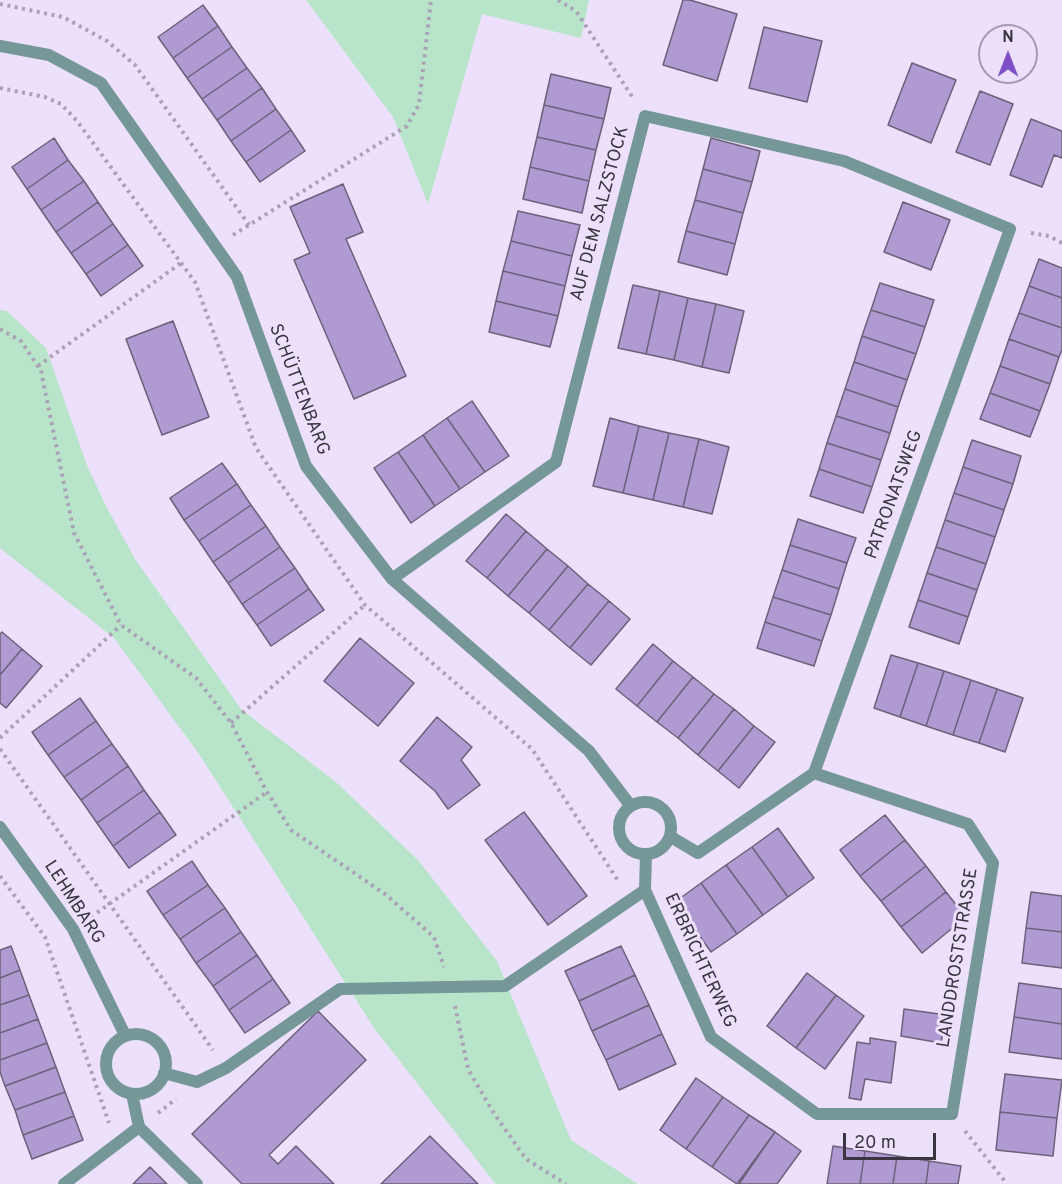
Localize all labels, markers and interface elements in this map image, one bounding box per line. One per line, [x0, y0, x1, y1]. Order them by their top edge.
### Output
north arrow [978, 24, 1038, 84]
text: N [1002, 28, 1014, 48]
street label: AUF DEM SALZSTOCK [567, 124, 635, 304]
street label: SCHÜTTENBARG [263, 321, 333, 459]
street label: PATRONATSWEG [862, 427, 928, 563]
street label: LEHMBARG [38, 857, 108, 949]
street label: LANDDROSTSTRASSE [934, 867, 984, 1049]
street label: ERBRICHTERWEG [658, 890, 740, 1032]
scale bar [846, 1121, 939, 1159]
text: 20 m [854, 1132, 896, 1155]

